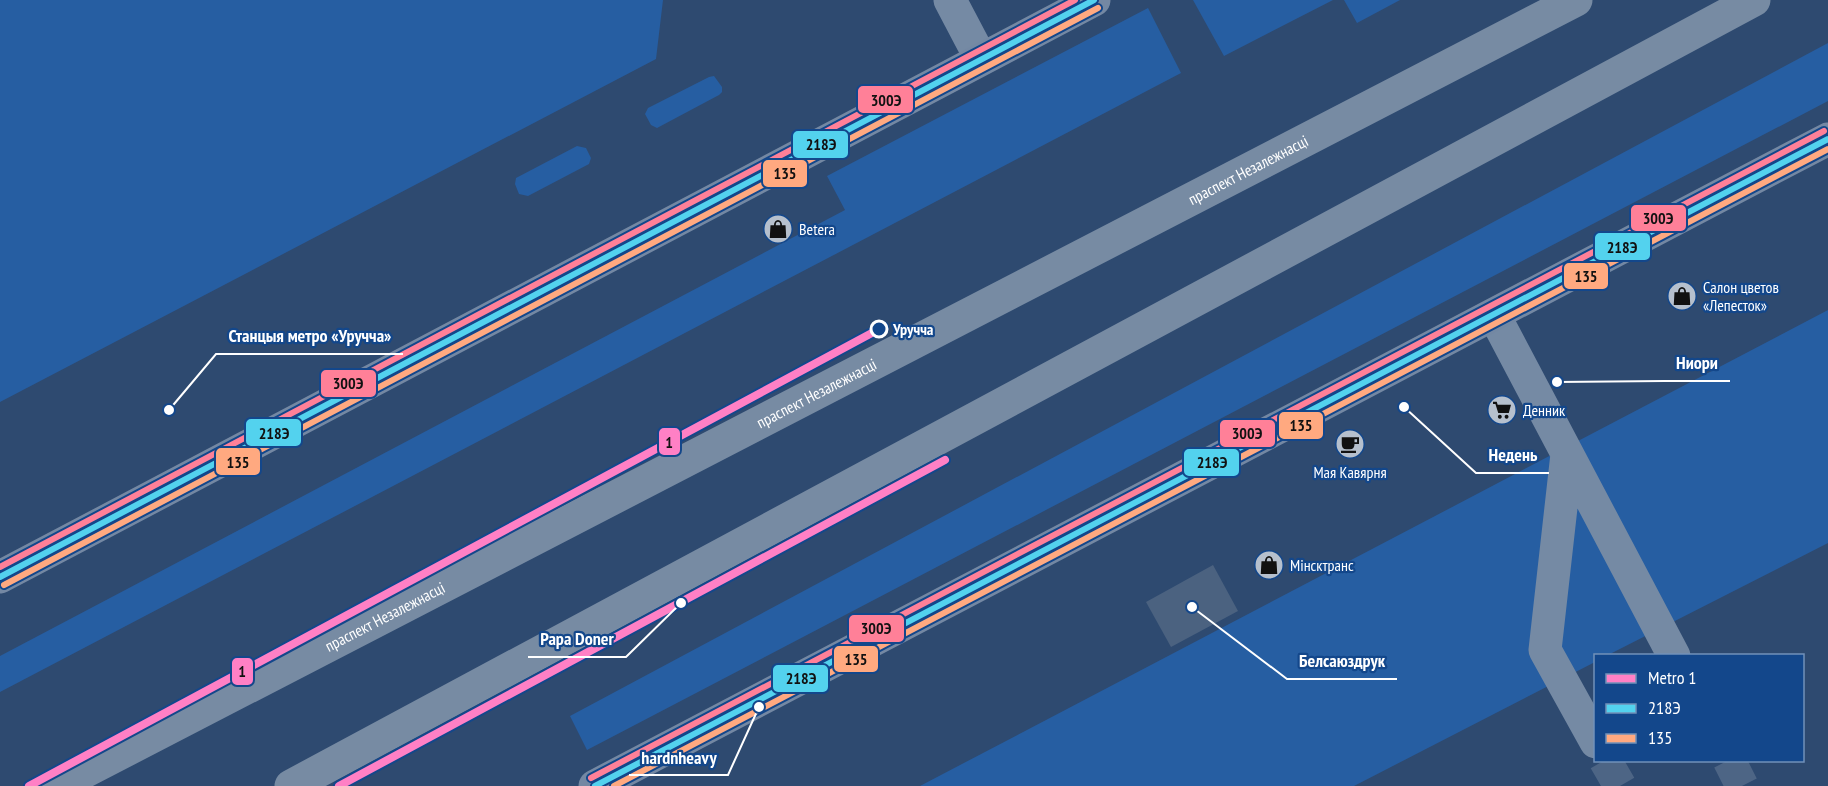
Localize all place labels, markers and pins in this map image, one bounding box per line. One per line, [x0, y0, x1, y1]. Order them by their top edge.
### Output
shop icon: Betera [762, 213, 794, 245]
place label: Betera [799, 219, 835, 239]
place label: Салон цветов «Лепесток» [1703, 277, 1779, 315]
shop icon: Салон цветов «Лепесток» [1666, 280, 1698, 312]
callout: Станцыя метро «Уручча» [216, 318, 403, 354]
place label: Уручча [892, 319, 934, 339]
marker: Уручча [870, 320, 888, 338]
callout: Ниори [1664, 345, 1730, 381]
supermarket icon: Денник [1486, 394, 1518, 426]
place label: Денник [1523, 400, 1566, 420]
cafe icon: Мая Кавярня [1334, 428, 1366, 460]
callout: Недень [1476, 437, 1549, 473]
place label: Мая Кавярня [1313, 462, 1387, 482]
shop icon: Мінсктранс [1253, 549, 1285, 581]
place label: Мінсктранс [1290, 555, 1354, 575]
callout: Papa Doner [528, 621, 626, 657]
callout: Белсаюздрук [1287, 643, 1397, 679]
callout: hardnheavy [629, 739, 728, 775]

